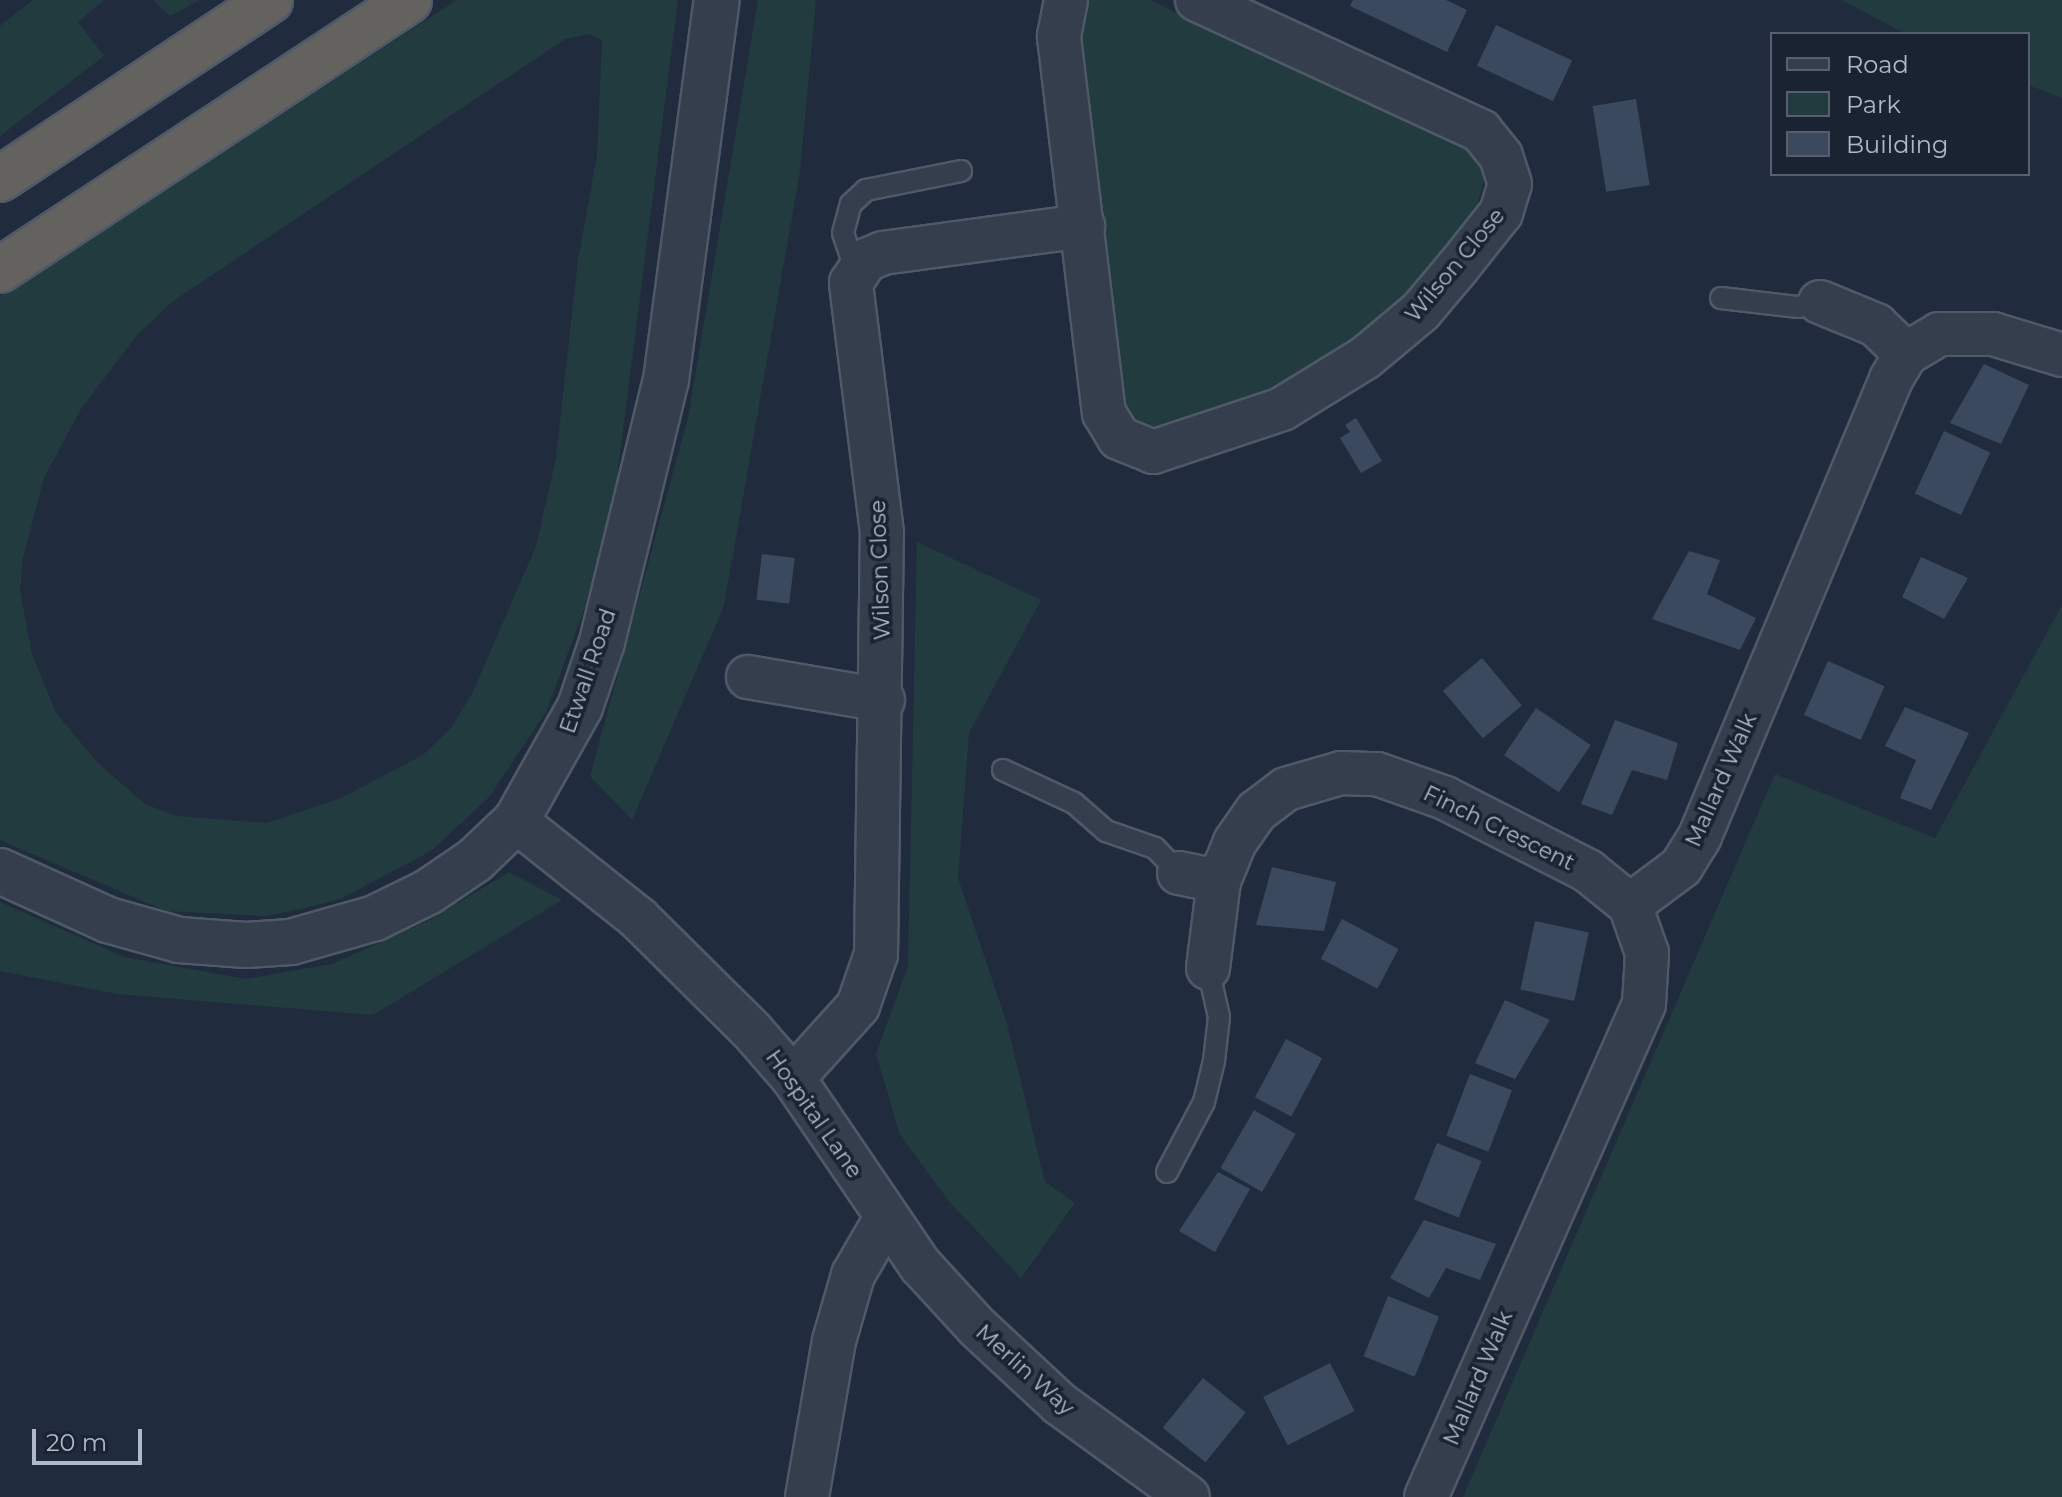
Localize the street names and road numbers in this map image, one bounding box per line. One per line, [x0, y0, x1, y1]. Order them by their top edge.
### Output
street label: Wilson Close [1400, 203, 1510, 327]
street label: Wilson Close [864, 499, 896, 641]
street label: Etwall Road [554, 605, 622, 737]
street label: Mallard Walk [1680, 709, 1762, 851]
street label: Finch Crescent [1419, 780, 1579, 876]
street label: Hospital Lane [760, 1045, 868, 1183]
street label: Mallard Walk [1438, 1307, 1518, 1449]
street label: Merlin Way [970, 1319, 1080, 1421]

